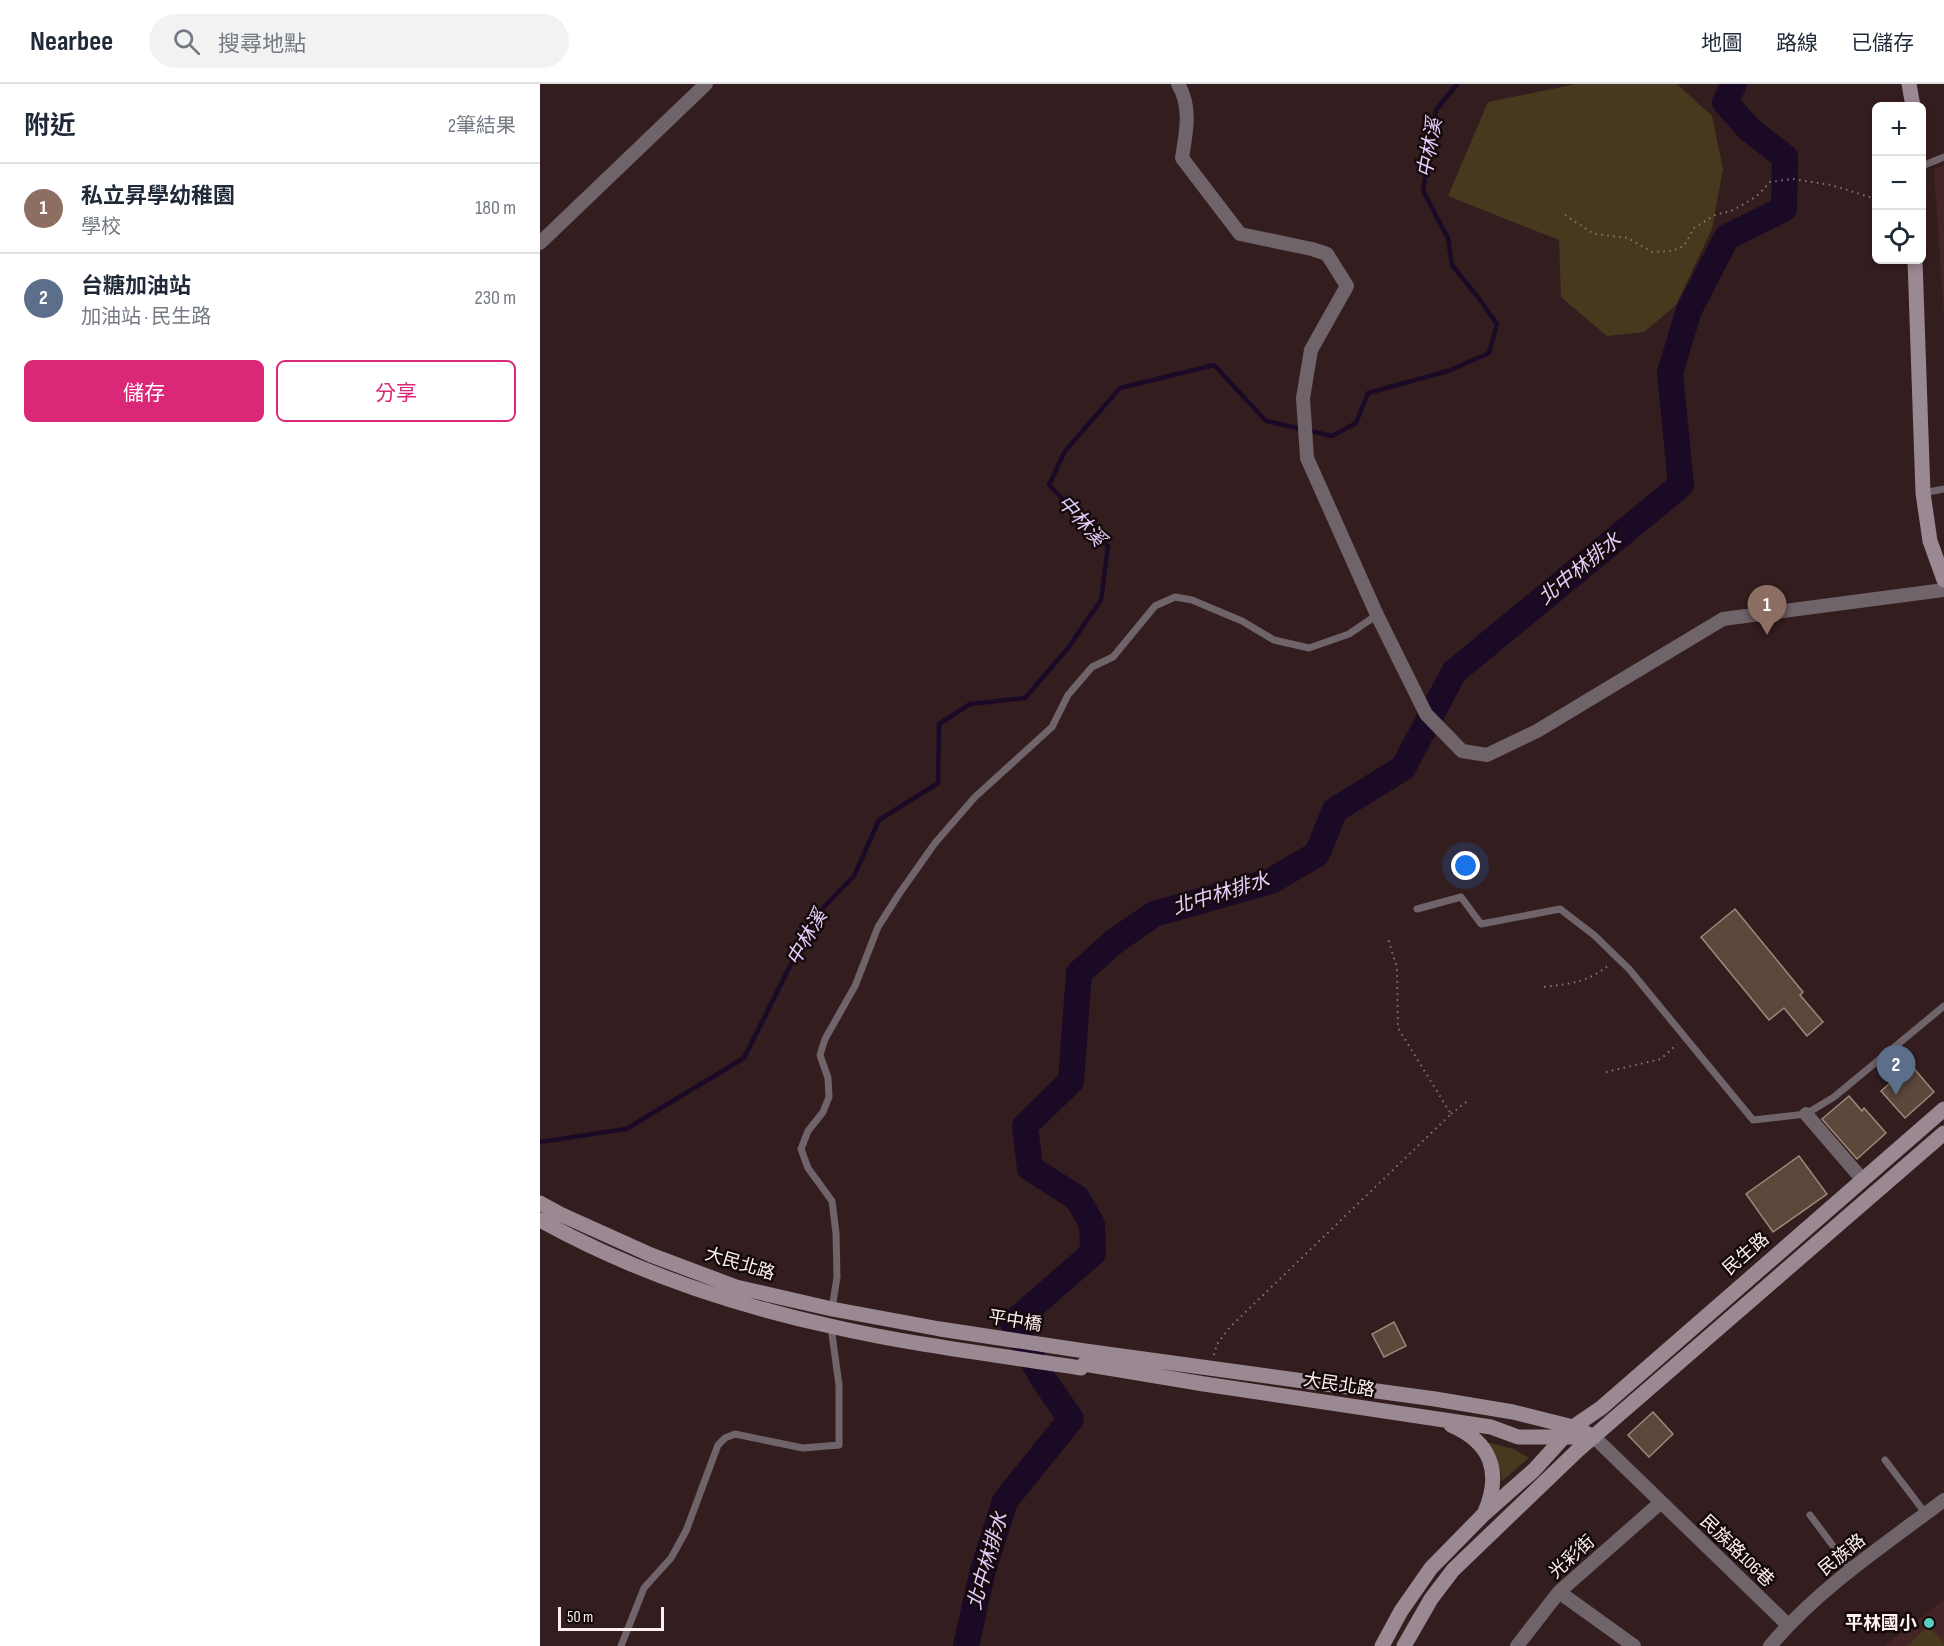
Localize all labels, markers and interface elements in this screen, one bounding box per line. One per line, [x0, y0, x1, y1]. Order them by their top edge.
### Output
search box [149, 14, 569, 68]
text: Nearbee [30, 25, 113, 58]
icon: search [170, 25, 203, 58]
text: 搜尋地點 [218, 31, 306, 58]
text: 地圖 [1701, 31, 1743, 56]
text: 路線 [1776, 31, 1818, 56]
text: 已儲存 [1851, 31, 1914, 56]
map controls [1872, 102, 1926, 264]
button: + [1872, 102, 1926, 156]
text: 附近 [24, 111, 76, 142]
water label: 中林溪 [1413, 113, 1448, 180]
text: 2筆結果 [448, 114, 516, 138]
button: − [1872, 156, 1926, 210]
text: 私立昇學幼稚園 [81, 183, 235, 210]
text: 1 [40, 196, 47, 220]
text: 180 m [475, 196, 516, 220]
button: locate [1872, 210, 1926, 264]
text: 學校 [81, 215, 121, 239]
text: 台糖加油站 [81, 273, 191, 300]
text: 2 [39, 286, 48, 310]
text: 230 m [474, 286, 516, 310]
text: 加油站 · 民生路 [81, 305, 211, 329]
button: 儲存 [24, 360, 264, 422]
button: 分享 [276, 360, 516, 422]
water label: 中林溪 [1052, 491, 1112, 554]
water label: 北中林排水 [1534, 528, 1627, 610]
pin: 1 [1748, 586, 1786, 635]
your location [1451, 851, 1480, 880]
water label: 北中林排水 [1170, 868, 1273, 920]
water label: 中林溪 [782, 903, 834, 970]
pin: 2 [1876, 1046, 1916, 1095]
street label: 民生路 [1719, 1228, 1773, 1280]
street label: 大民北路 [703, 1243, 777, 1285]
street label: 平中橋 [987, 1306, 1043, 1336]
street label: 大民北路 [1302, 1369, 1376, 1401]
water label: 北中林排水 [963, 1509, 1014, 1612]
street label: 民族路106巷 [1696, 1511, 1778, 1591]
street label: 民族路 [1814, 1530, 1870, 1580]
street label: 光彩街 [1545, 1531, 1599, 1583]
scale bar [558, 1604, 664, 1632]
text: 50 m [567, 1608, 593, 1627]
place label: 平林國小 [1845, 1613, 1917, 1634]
marker: 平林國小 [1922, 1616, 1936, 1630]

